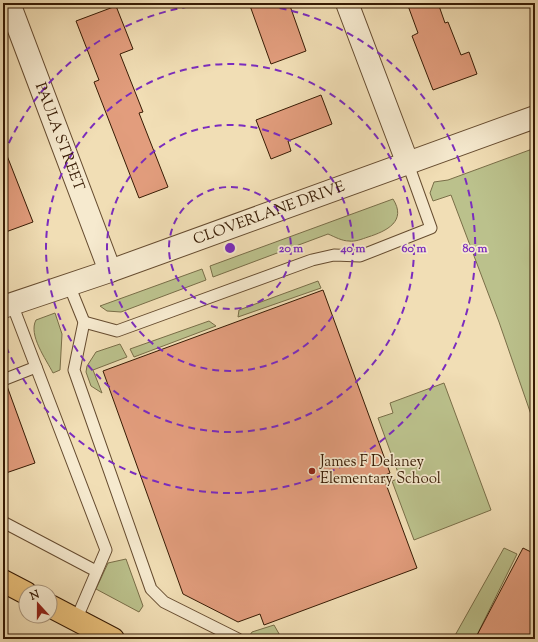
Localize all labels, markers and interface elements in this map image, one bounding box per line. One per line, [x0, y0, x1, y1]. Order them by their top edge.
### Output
street label: PAULA STREET [30, 80, 90, 194]
street label: CLOVERLANE DRIVE [190, 176, 348, 250]
text: 20 m [279, 240, 303, 258]
text: 40 m [340, 240, 365, 258]
text: 60 m [402, 240, 426, 258]
text: 80 m [463, 240, 487, 258]
centre of rings [223, 241, 237, 255]
place label: James F Delaney Elementary School [319, 452, 441, 490]
marker: James F Delaney Elementary School [307, 466, 317, 476]
north arrow [18, 584, 58, 624]
text: N [27, 586, 42, 605]

